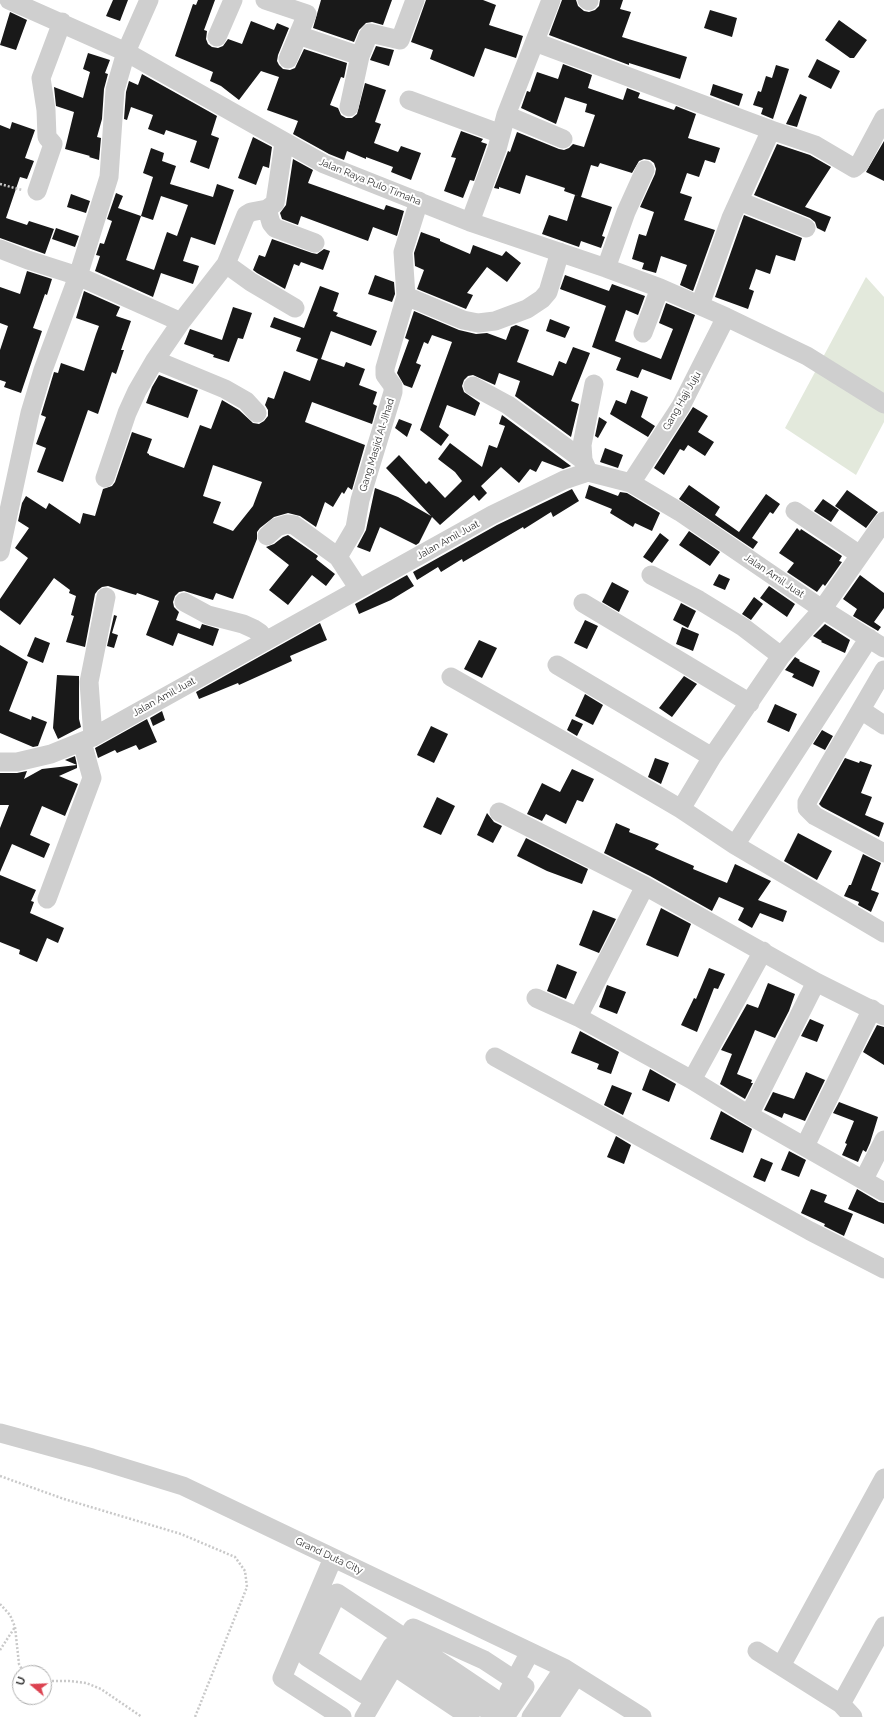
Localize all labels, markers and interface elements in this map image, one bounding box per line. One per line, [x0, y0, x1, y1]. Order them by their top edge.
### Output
street label: Jalan Raya Pulo Timaha [317, 156, 423, 208]
street label: Gang Haji Juju [660, 369, 704, 433]
street label: Gang Masjid Al-Jihad [357, 397, 397, 493]
street label: Jalan Amil Juat [415, 518, 481, 562]
street label: Jalan Amil Juat [742, 552, 806, 600]
street label: Jalan Amil Juat [131, 675, 197, 719]
street label: Grand Duta City [293, 1535, 365, 1577]
north arrow [12, 1665, 52, 1705]
text: U [14, 1675, 29, 1687]

